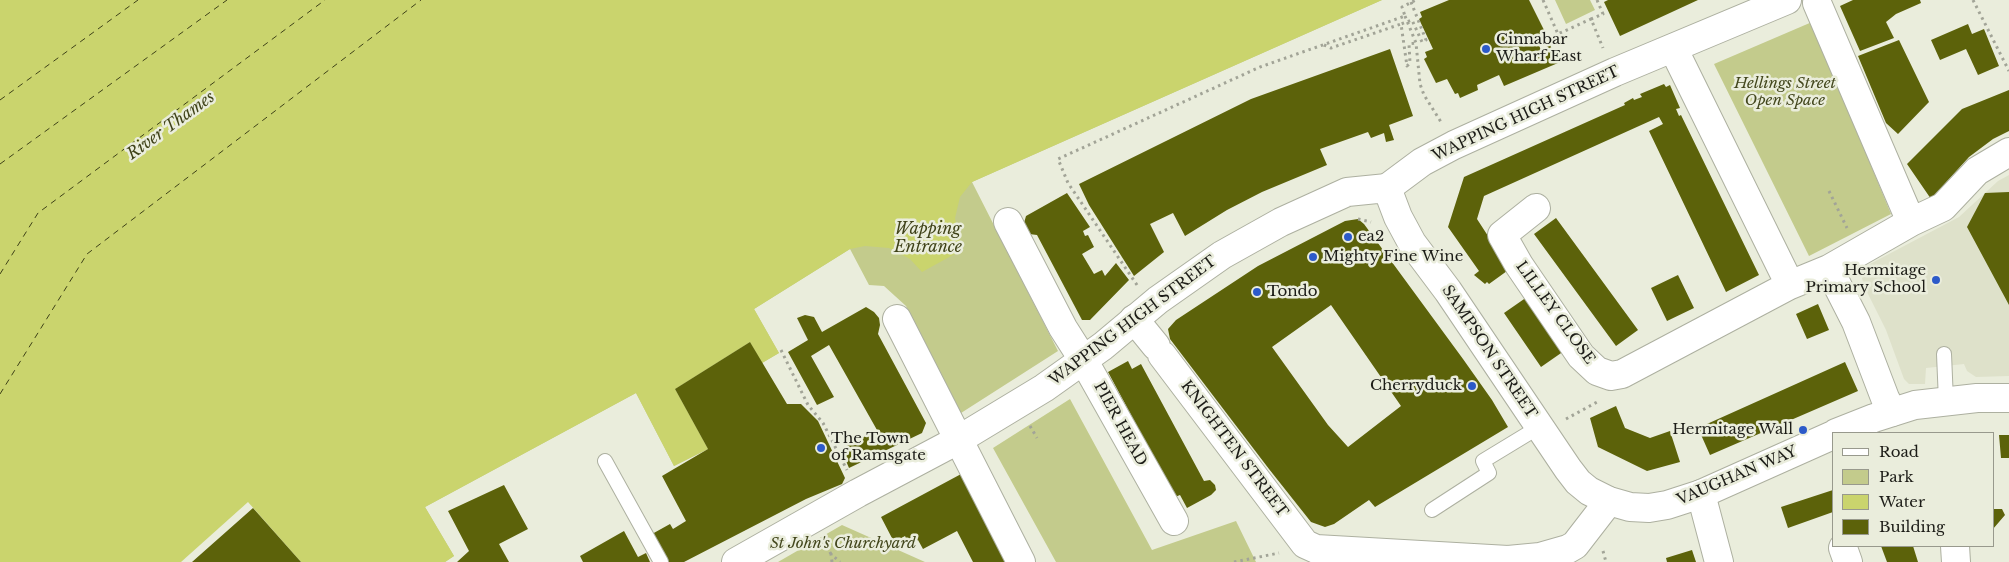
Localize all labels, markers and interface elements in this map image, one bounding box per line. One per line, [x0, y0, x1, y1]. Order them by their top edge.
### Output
place label: Cinnabar Wharf East [1496, 31, 1582, 66]
marker: Cinnabar Wharf East [1480, 43, 1492, 55]
street label: WAPPING HIGH STREET [1430, 63, 1622, 165]
park label: Hellings Street Open Space [1734, 75, 1836, 110]
water label: River Thames [123, 88, 219, 164]
water label: Wapping Entrance [894, 219, 962, 257]
place label: ea2 [1358, 228, 1384, 246]
marker: ea2 [1342, 231, 1354, 243]
place label: Mighty Fine Wine [1323, 248, 1463, 266]
marker: Mighty Fine Wine [1307, 251, 1319, 263]
street label: WAPPING HIGH STREET [1046, 252, 1220, 390]
street label: LILLEY CLOSE [1512, 258, 1598, 368]
place label: Hermitage Primary School [1805, 262, 1926, 297]
marker: Hermitage Primary School [1930, 274, 1942, 286]
street label: SAMPSON STREET [1438, 282, 1540, 422]
place label: Tondo [1267, 283, 1317, 301]
marker: Tondo [1251, 286, 1263, 298]
street label: KNIGHTEN STREET [1177, 377, 1291, 521]
place label: Cherryduck [1370, 377, 1462, 395]
street label: PIER HEAD [1090, 379, 1150, 469]
marker: Cherryduck [1466, 380, 1478, 392]
place label: Hermitage Wall [1672, 421, 1793, 439]
marker: Hermitage Wall [1797, 424, 1809, 436]
place label: The Town of Ramsgate [831, 430, 926, 465]
legend [1832, 432, 1994, 547]
marker: The Town of Ramsgate [815, 442, 827, 454]
text: Road [1879, 442, 1919, 461]
street label: VAUGHAN WAY [1674, 443, 1800, 509]
text: Park [1879, 467, 1914, 486]
text: Water [1879, 492, 1925, 511]
text: Building [1879, 517, 1945, 536]
park label: St John's Churchyard [770, 535, 916, 553]

